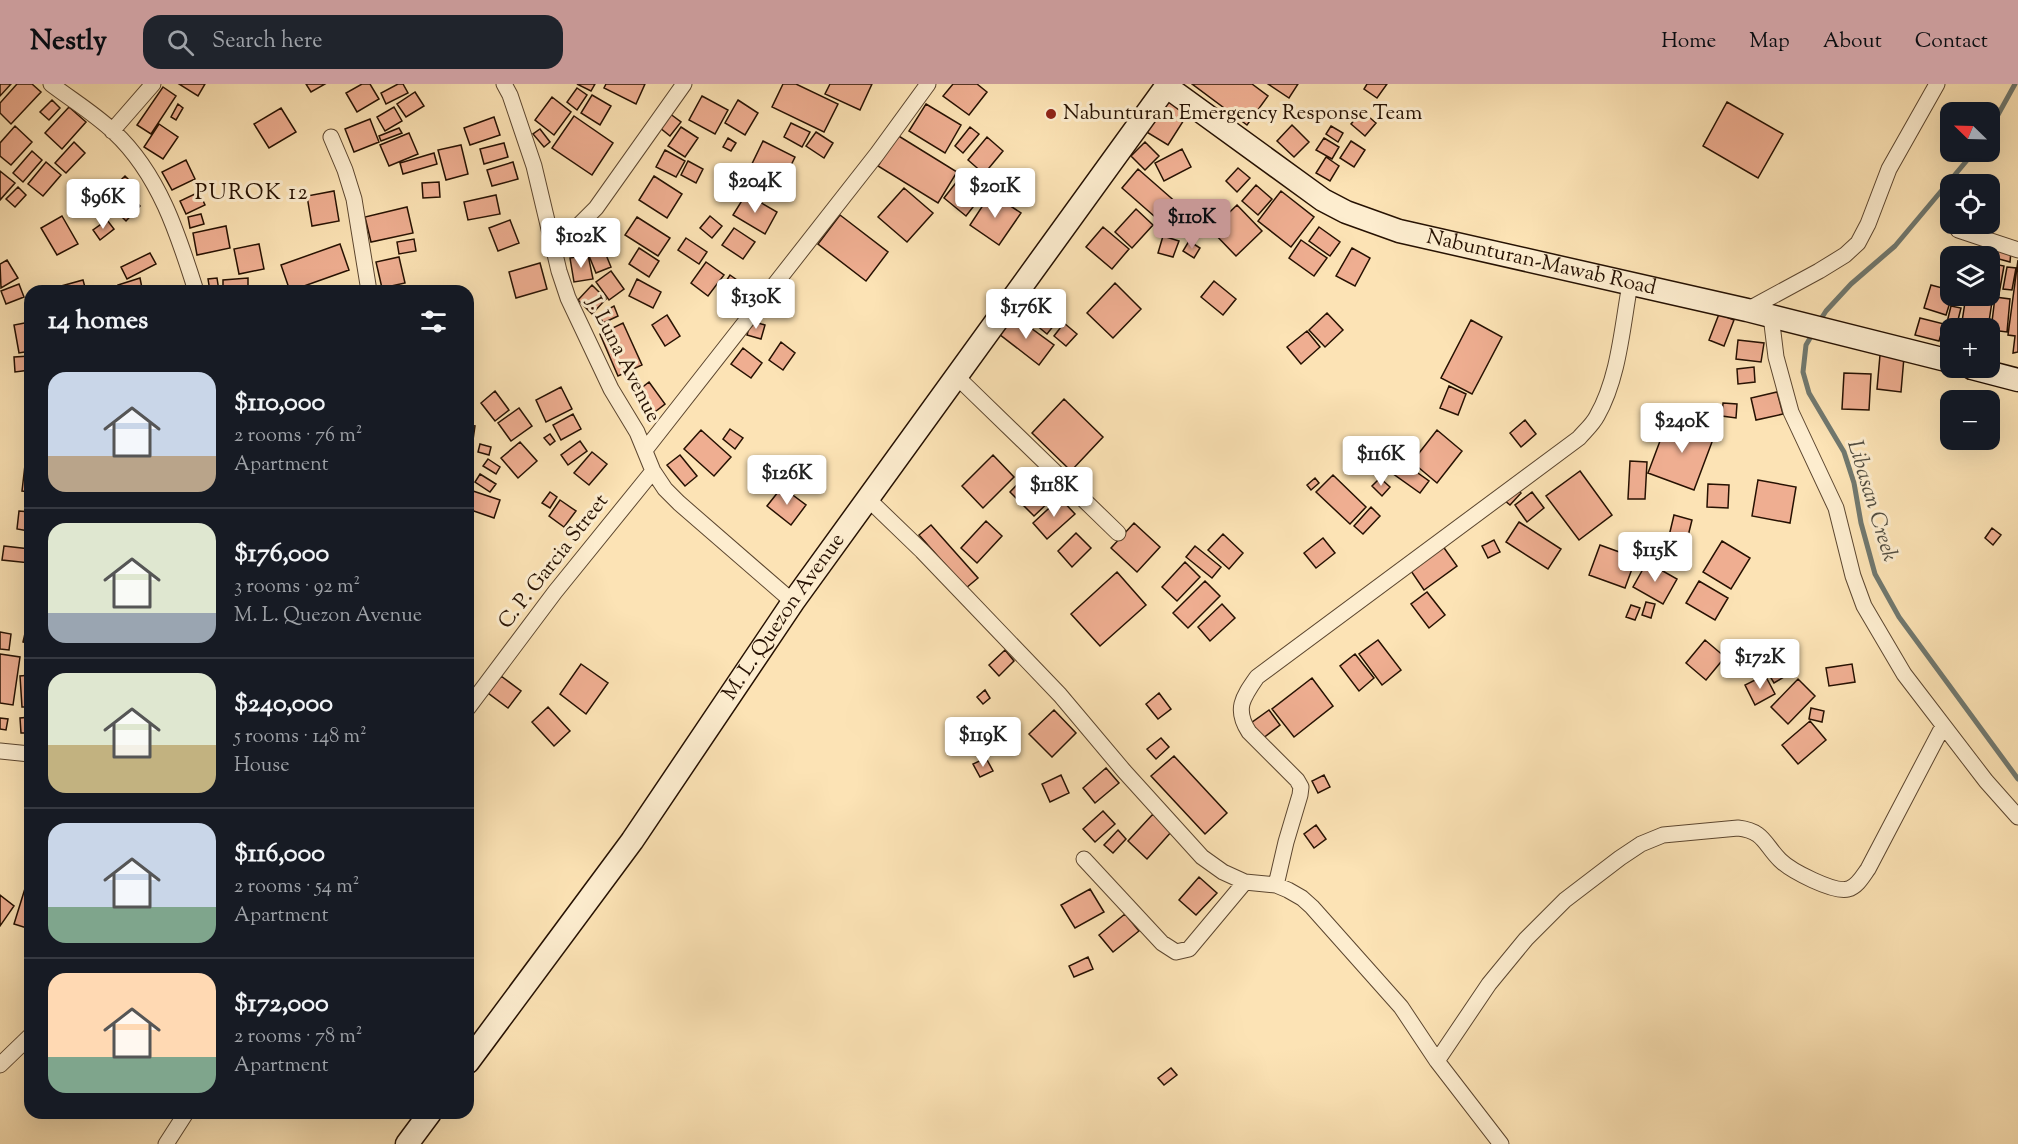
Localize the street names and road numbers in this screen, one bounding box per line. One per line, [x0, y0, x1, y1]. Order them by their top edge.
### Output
street label: Nabunturan-Mawab Road [1423, 223, 1659, 304]
street label: J. Luna Avenue [578, 291, 668, 428]
street label: C. P. Garcia Street [492, 488, 616, 636]
street label: M. L. Quezon Avenue [716, 527, 853, 707]

